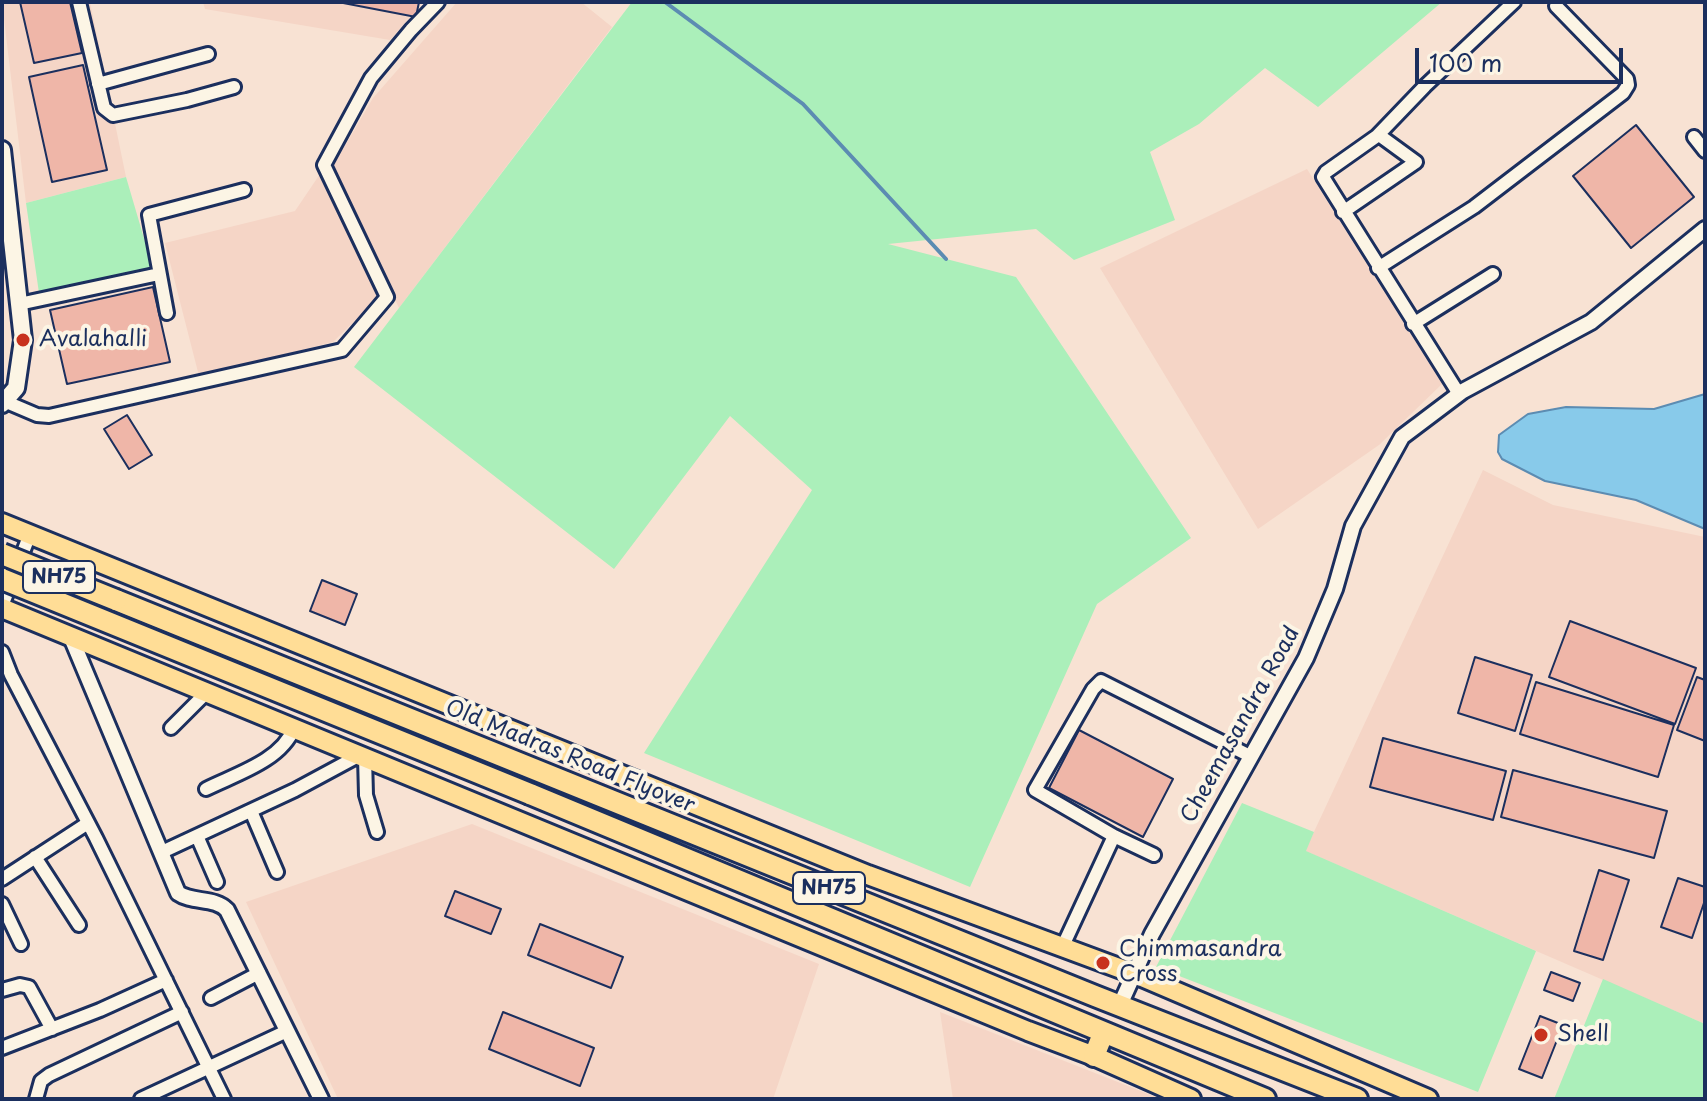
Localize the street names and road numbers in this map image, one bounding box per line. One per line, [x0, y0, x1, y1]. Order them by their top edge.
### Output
road number: NH75 [23, 561, 95, 593]
street label: Cheemasandra Road [1176, 622, 1306, 828]
street label: Old Madras Road Flyover [441, 695, 699, 819]
road number: NH75 [793, 872, 865, 904]

